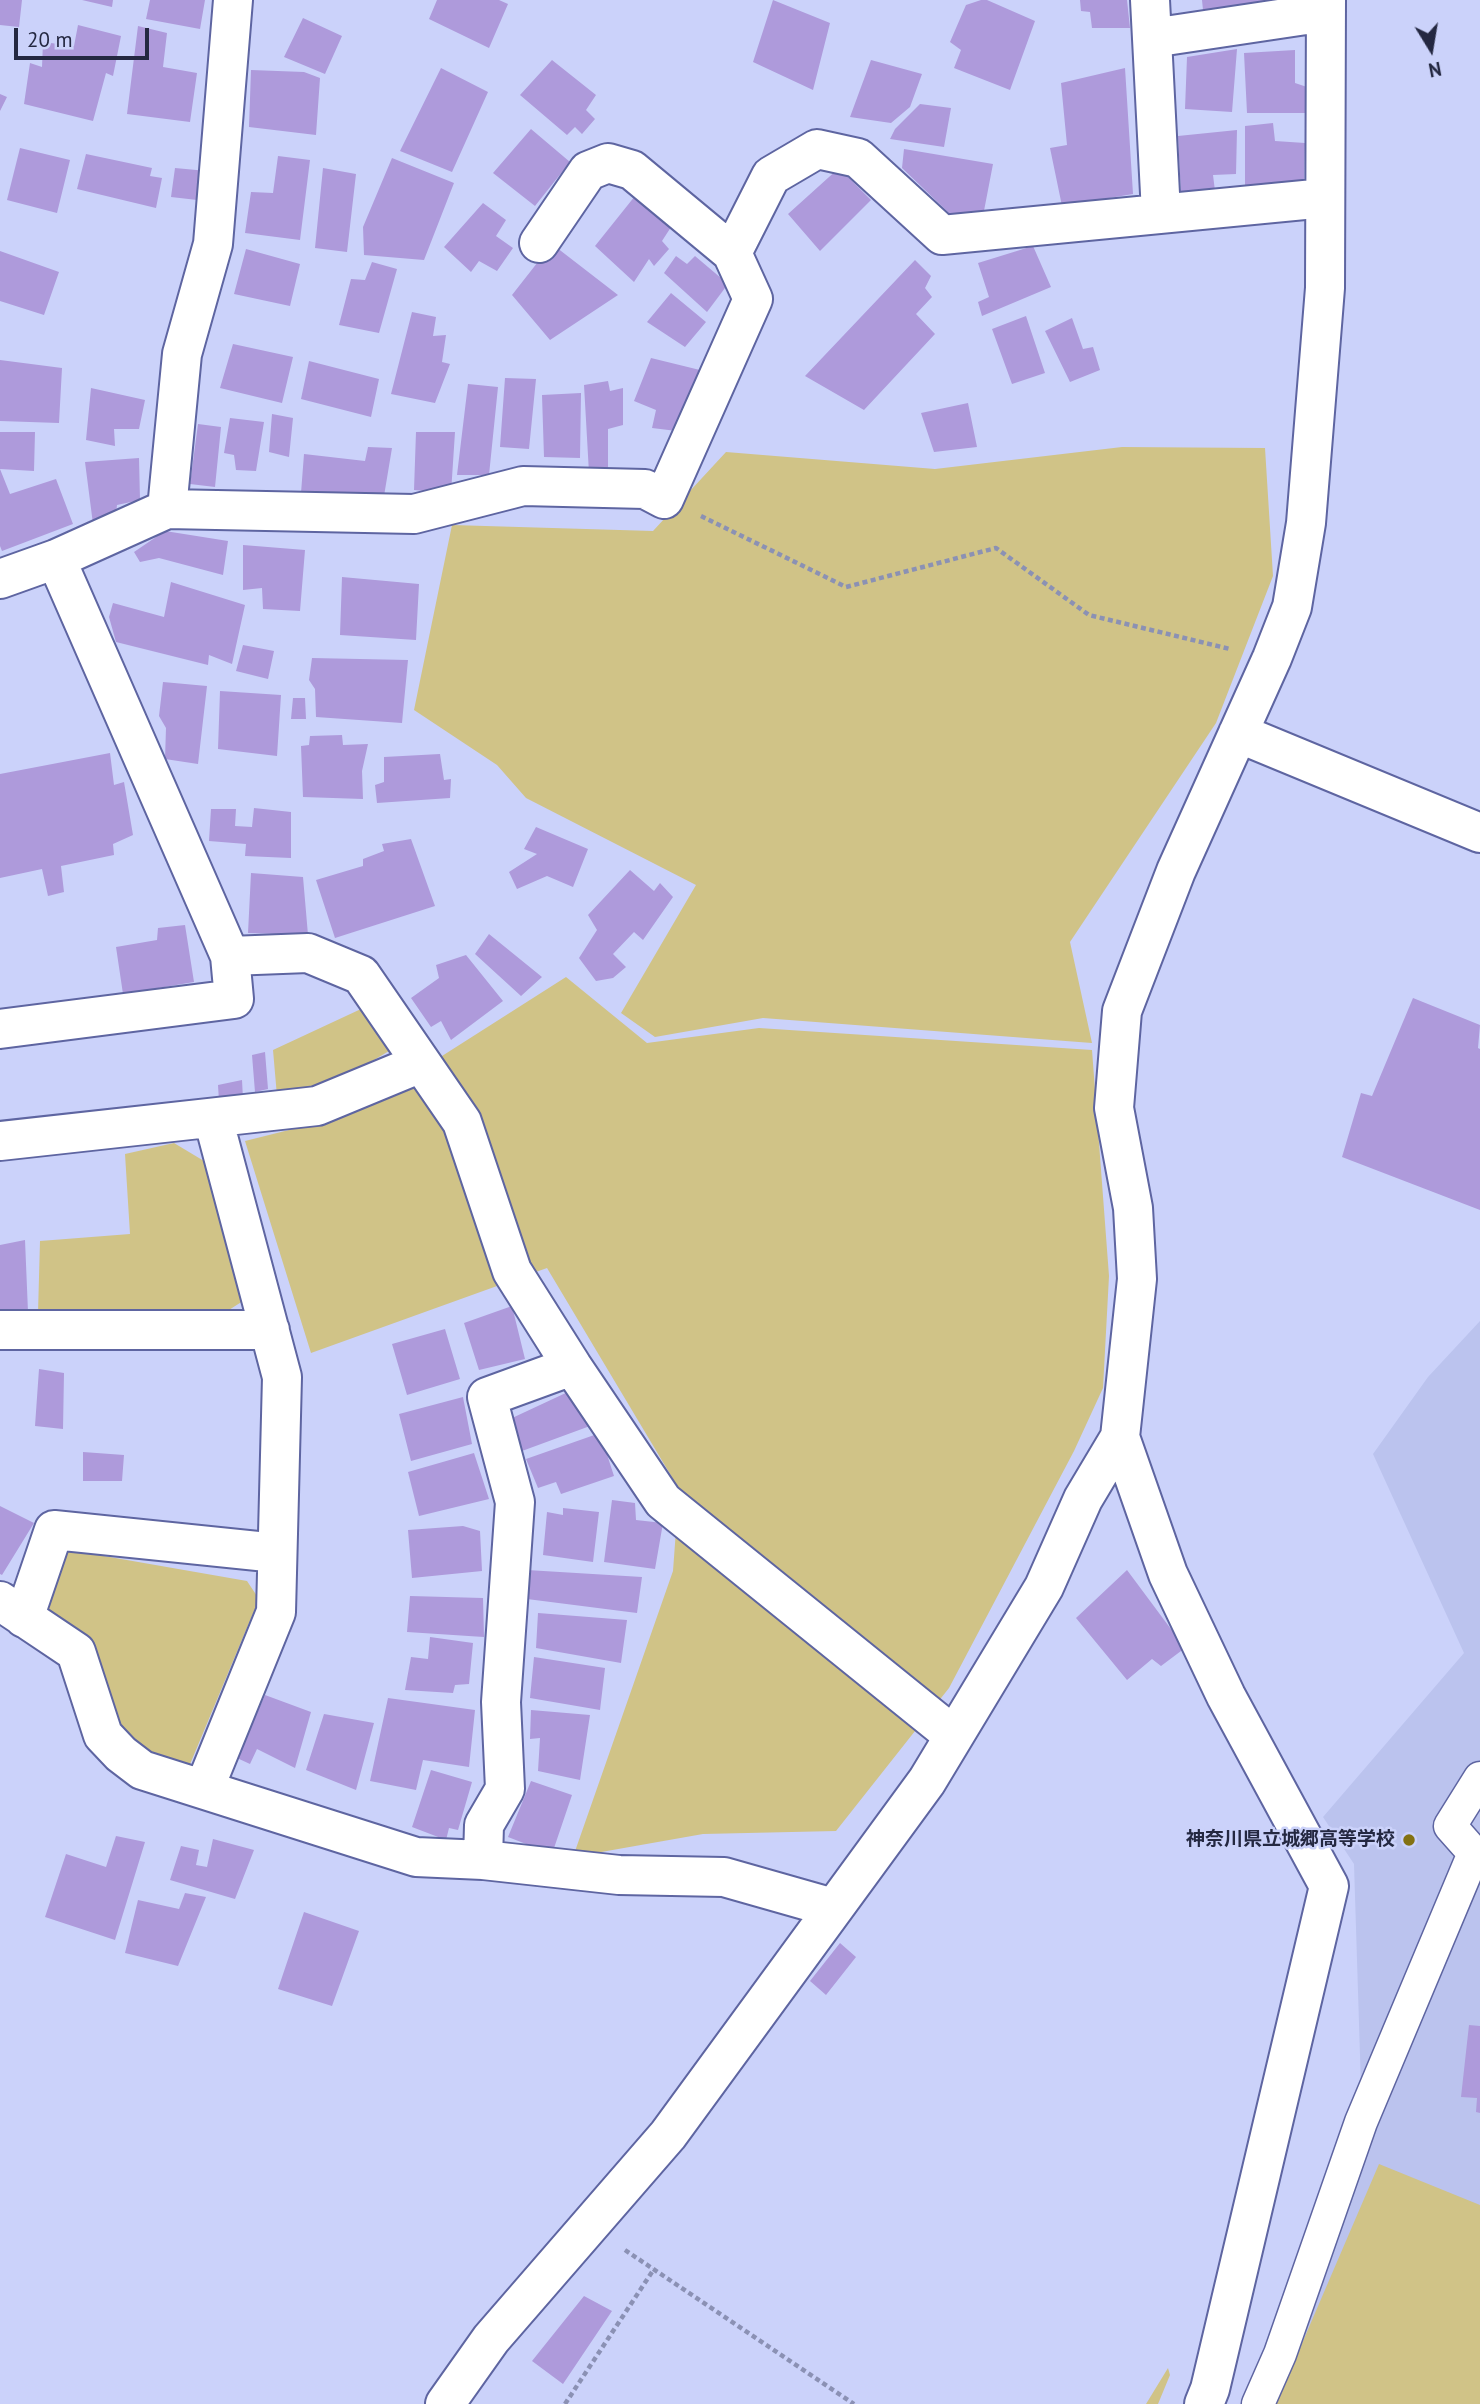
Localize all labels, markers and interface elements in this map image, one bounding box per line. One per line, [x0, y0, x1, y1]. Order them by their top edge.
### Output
scale bar [18, 14, 152, 58]
north arrow [1396, 14, 1466, 84]
text: 20 m [27, 26, 73, 53]
text: N [1427, 57, 1443, 83]
place label: 神奈川県立城郷高等学校 [1186, 1829, 1395, 1851]
marker: 神奈川県立城郷高等学校 [1401, 1832, 1417, 1848]

